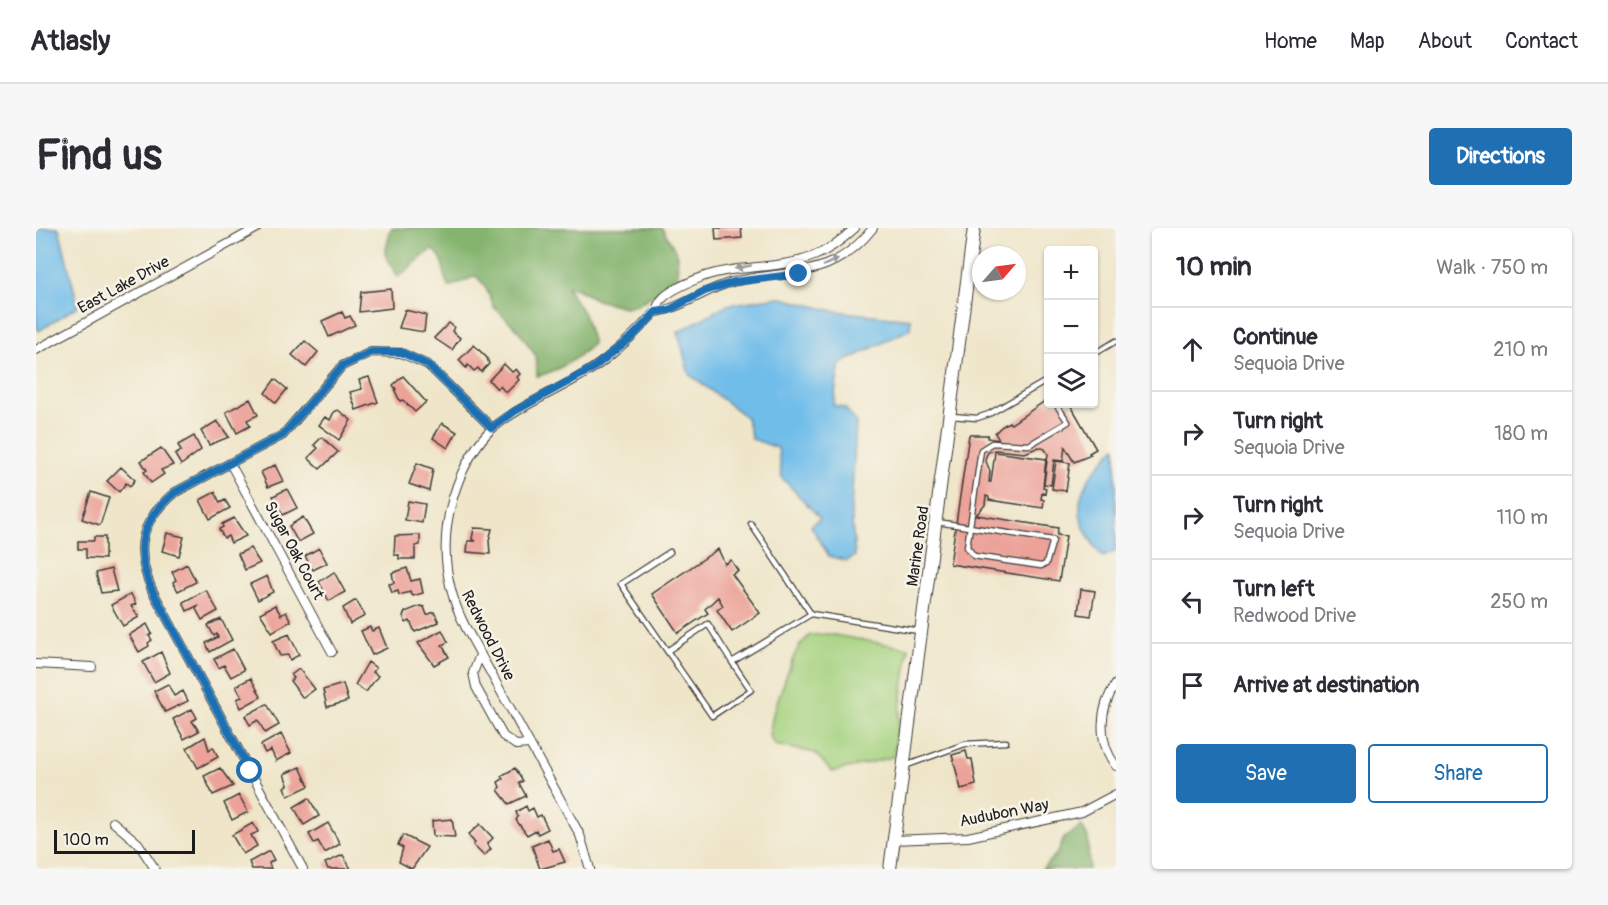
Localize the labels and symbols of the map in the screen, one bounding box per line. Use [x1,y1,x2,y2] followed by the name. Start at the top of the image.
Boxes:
[972,246,1026,300] north arrow
[74,251,173,318] street label: East Lake Drive
[823,258,840,267] one-way arrow
[785,260,811,286] route end
[734,263,753,272] one-way arrow
[260,498,329,604] street label: Sugar Oak Court
[902,505,934,588] street label: Marine Road
[457,587,519,684] street label: Redwood Drive
[236,757,262,783] route start
[958,795,1051,831] street label: Audubon Way
[54,827,195,854] scale bar

